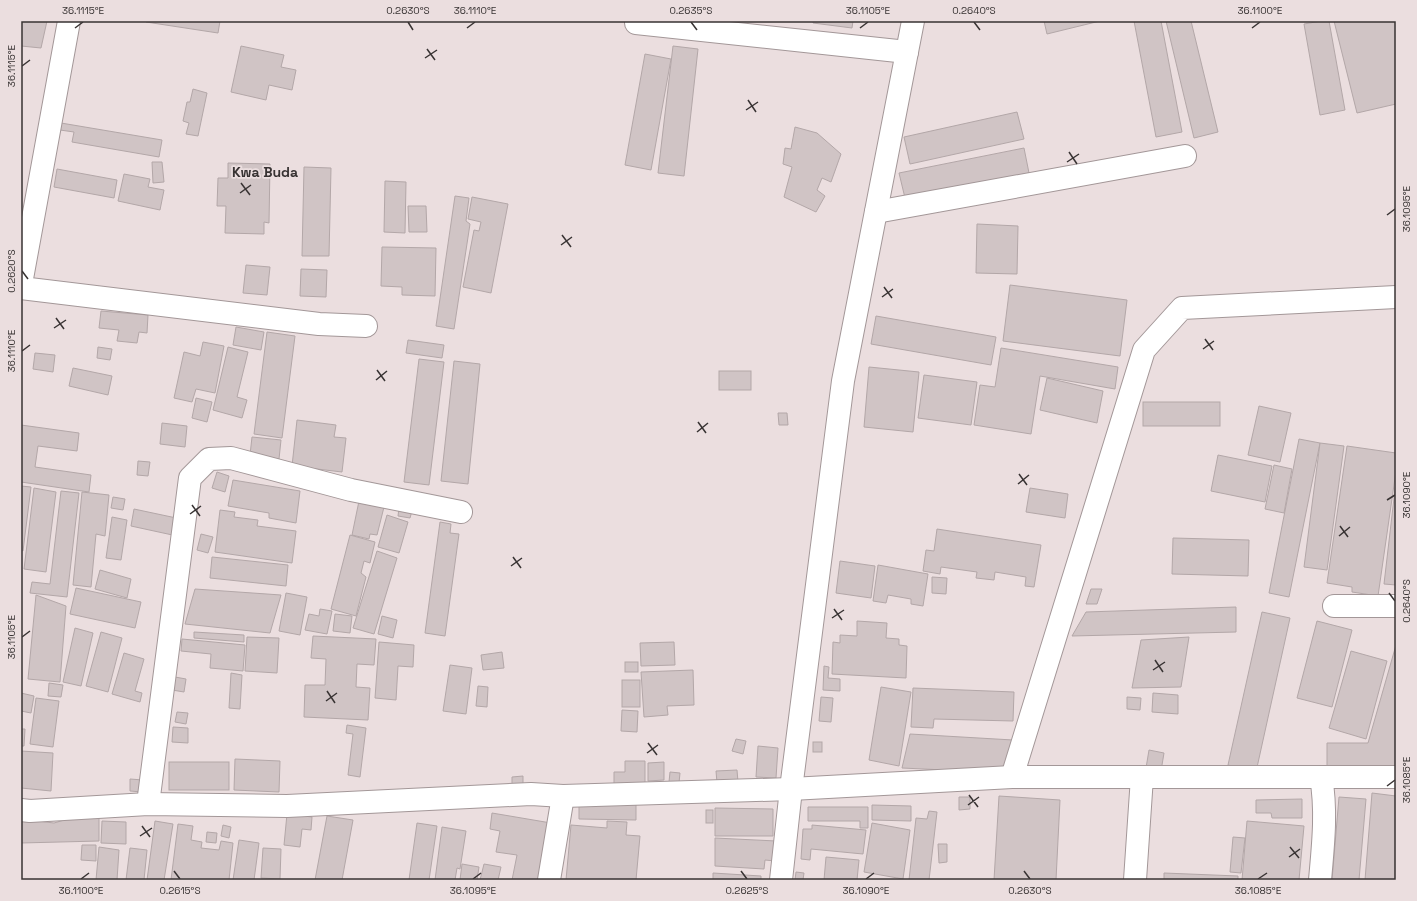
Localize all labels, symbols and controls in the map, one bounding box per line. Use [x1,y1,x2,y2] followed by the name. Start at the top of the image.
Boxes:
[62,4,104,17] text: 36.1115°E
[386,4,430,17] text: 0.2630°S
[454,4,497,17] text: 36.1110°E
[670,4,712,17] text: 0.2635°S
[846,4,891,17] text: 36.1105°E
[952,4,996,17] text: 0.2640°S
[1238,4,1283,17] text: 36.1100°E
[5,45,18,87] text: 36.1115°E
[232,163,298,181] district label: Kwa Buda
[1400,185,1413,232] text: 36.1095°E
[5,249,18,293] text: 0.2620°S
[5,329,18,372] text: 36.1110°E
[1400,471,1413,518] text: 36.1090°E
[1400,579,1413,623] text: 0.2640°S
[5,614,18,659] text: 36.1105°E
[1400,756,1413,803] text: 36.1085°E
[59,884,104,897] text: 36.1100°E
[159,884,201,897] text: 0.2615°S
[450,884,497,897] text: 36.1095°E
[726,884,768,897] text: 0.2625°S
[843,884,890,897] text: 36.1090°E
[1008,884,1052,897] text: 0.2630°S
[1235,884,1282,897] text: 36.1085°E

